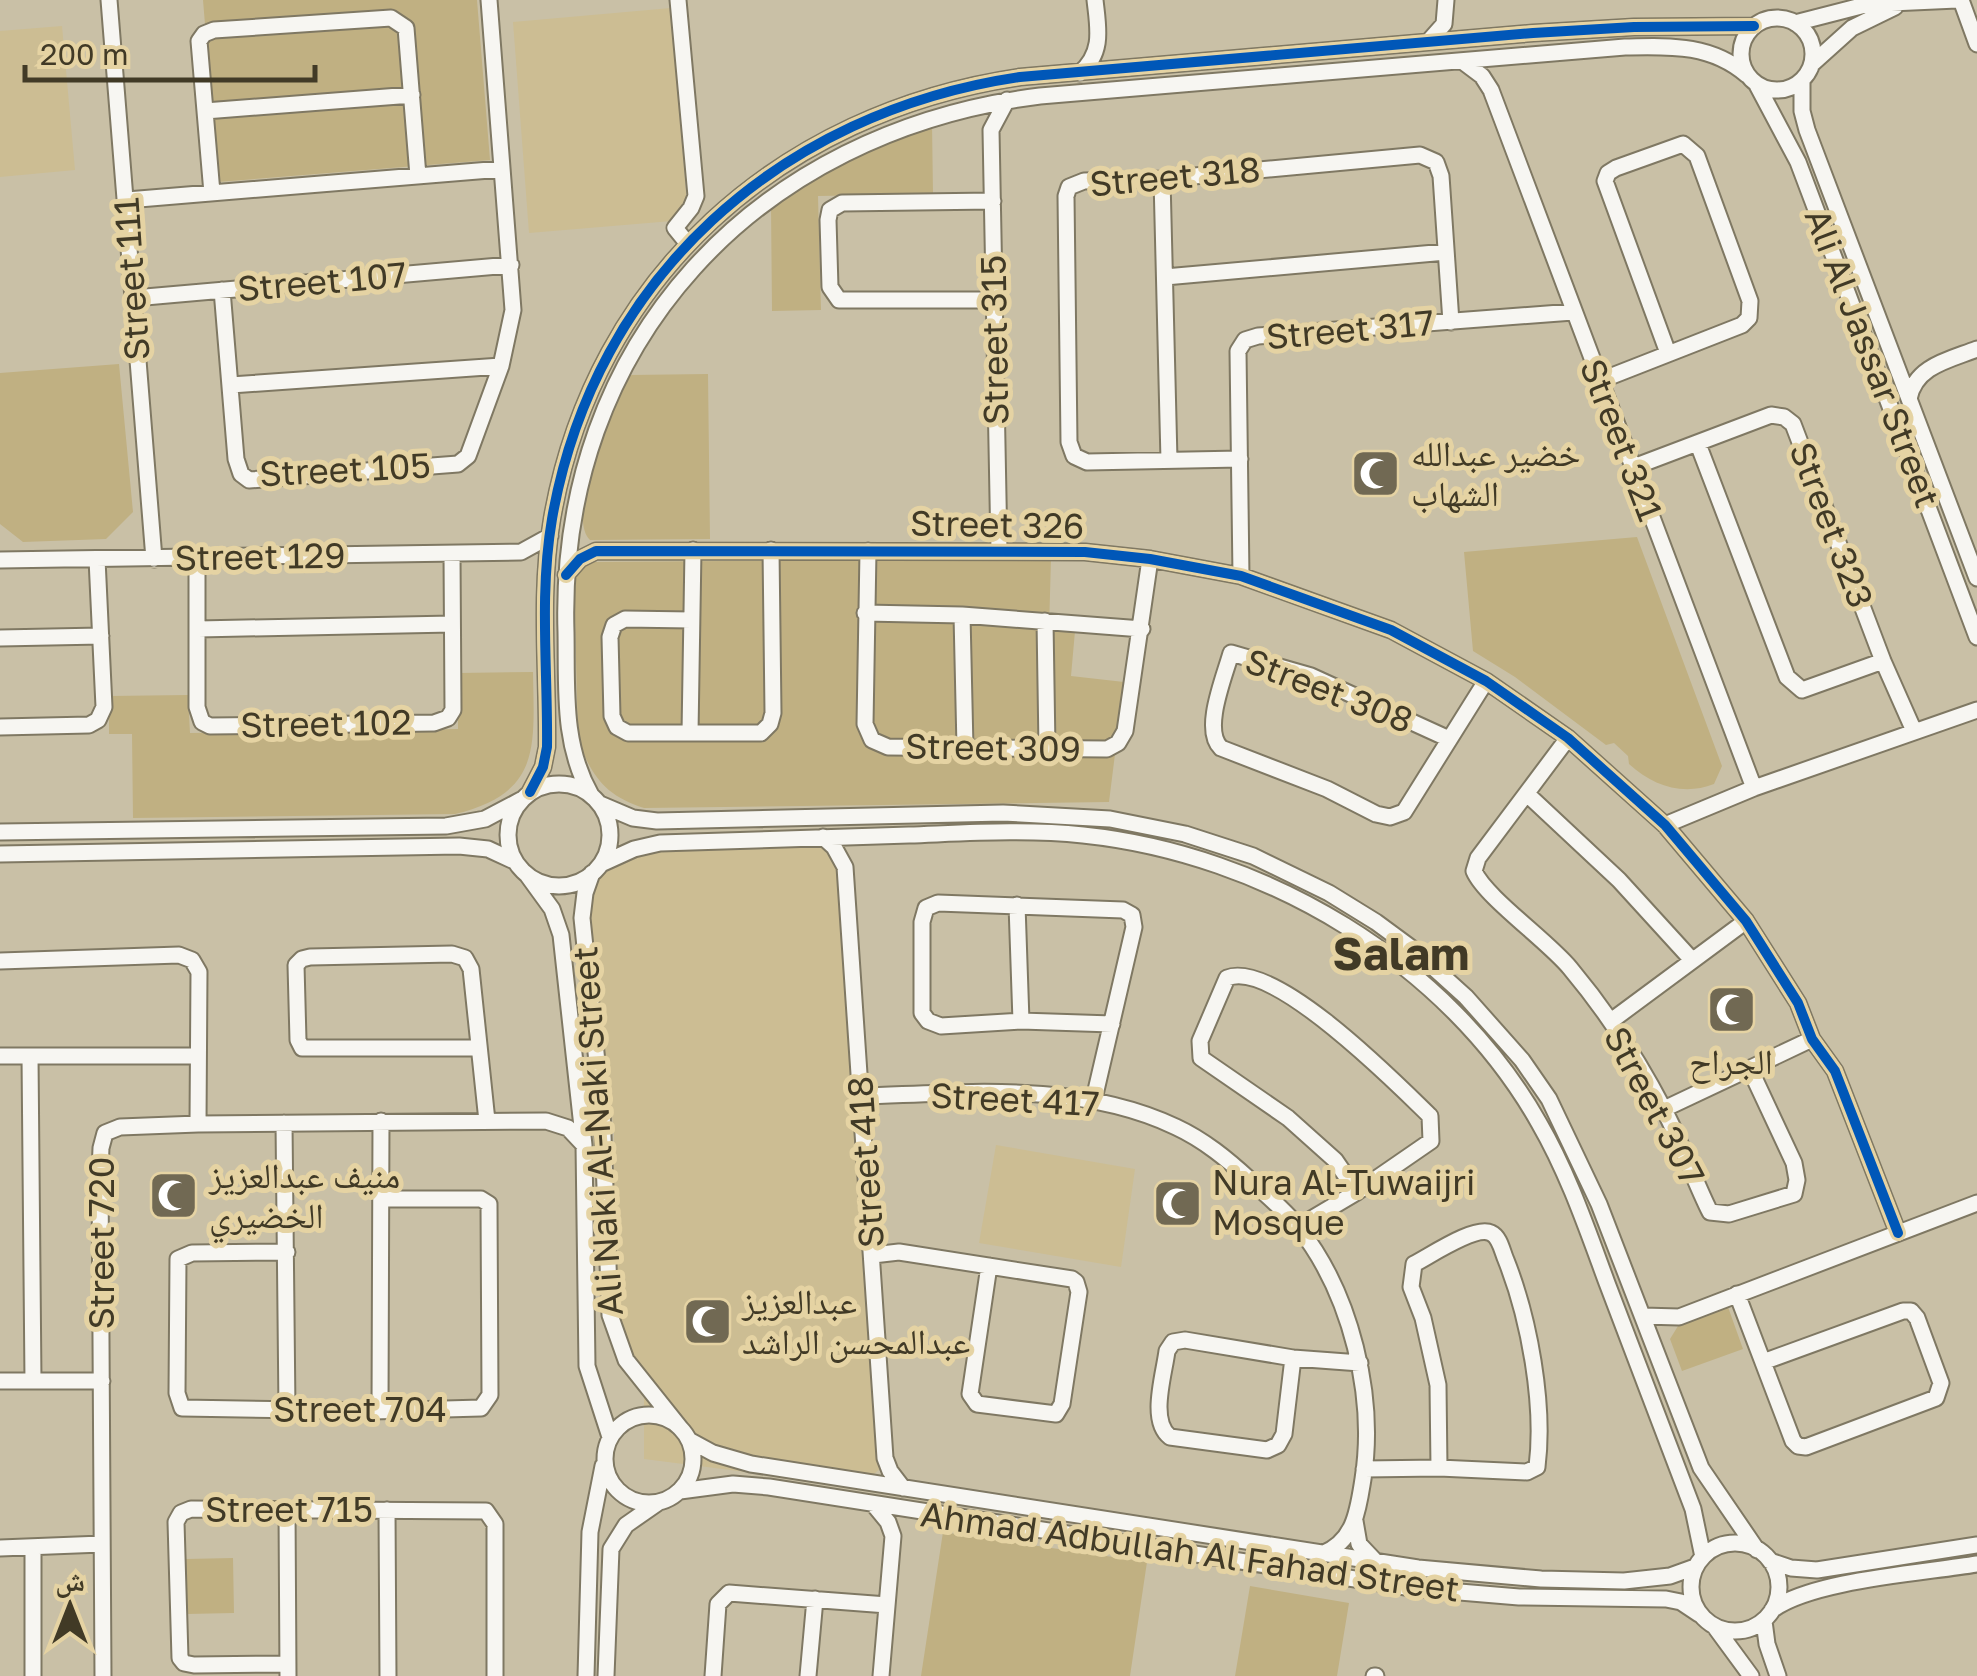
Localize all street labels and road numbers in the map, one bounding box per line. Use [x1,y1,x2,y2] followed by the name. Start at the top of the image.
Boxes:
[1088,148,1262,204] street label: Street 318
[104,196,158,362] street label: Street 111
[1797,202,1949,513] street label: Ali Al Jassar Street
[236,253,408,309] street label: Street 107
[972,255,1016,425] street label: Street 315
[1264,301,1436,357] street label: Street 317
[1572,353,1672,527] street label: Street 321
[1781,436,1883,613] street label: Street 323
[258,444,432,494] street label: Street 105
[910,501,1085,547] street label: Street 326
[174,534,346,578] street label: Street 129
[1240,639,1419,741] street label: Street 308
[240,701,412,745] street label: Street 102
[905,724,1081,770] street label: Street 309
[563,945,631,1317] street label: Ali Naki Al-Naki Street
[1596,1019,1714,1192] street label: Street 307
[929,1074,1101,1124] street label: Street 417
[838,1075,892,1249] street label: Street 418
[80,1157,122,1329] street label: Street 720
[273,1388,447,1430] street label: Street 704
[205,1488,373,1530] street label: Street 715
[918,1492,1462,1610] street label: Ahmad Adbullah Al Fahad Street

